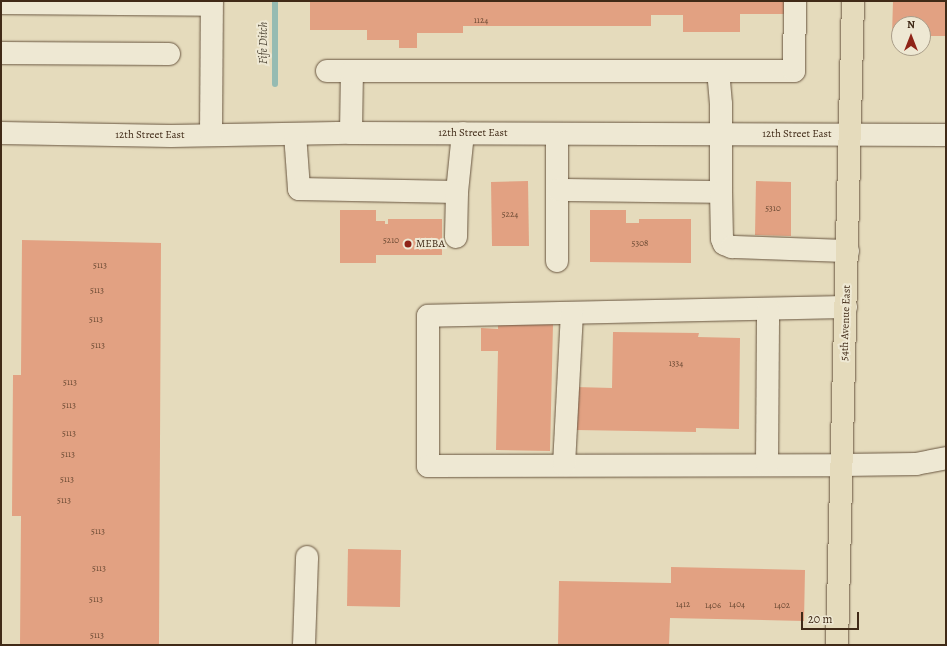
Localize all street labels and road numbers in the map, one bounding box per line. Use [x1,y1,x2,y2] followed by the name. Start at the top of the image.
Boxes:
[438,126,508,140] street label: 12th Street East
[762,127,832,141] street label: 12th Street East
[115,128,185,142] street label: 12th Street East
[838,285,854,361] street label: 54th Avenue East

